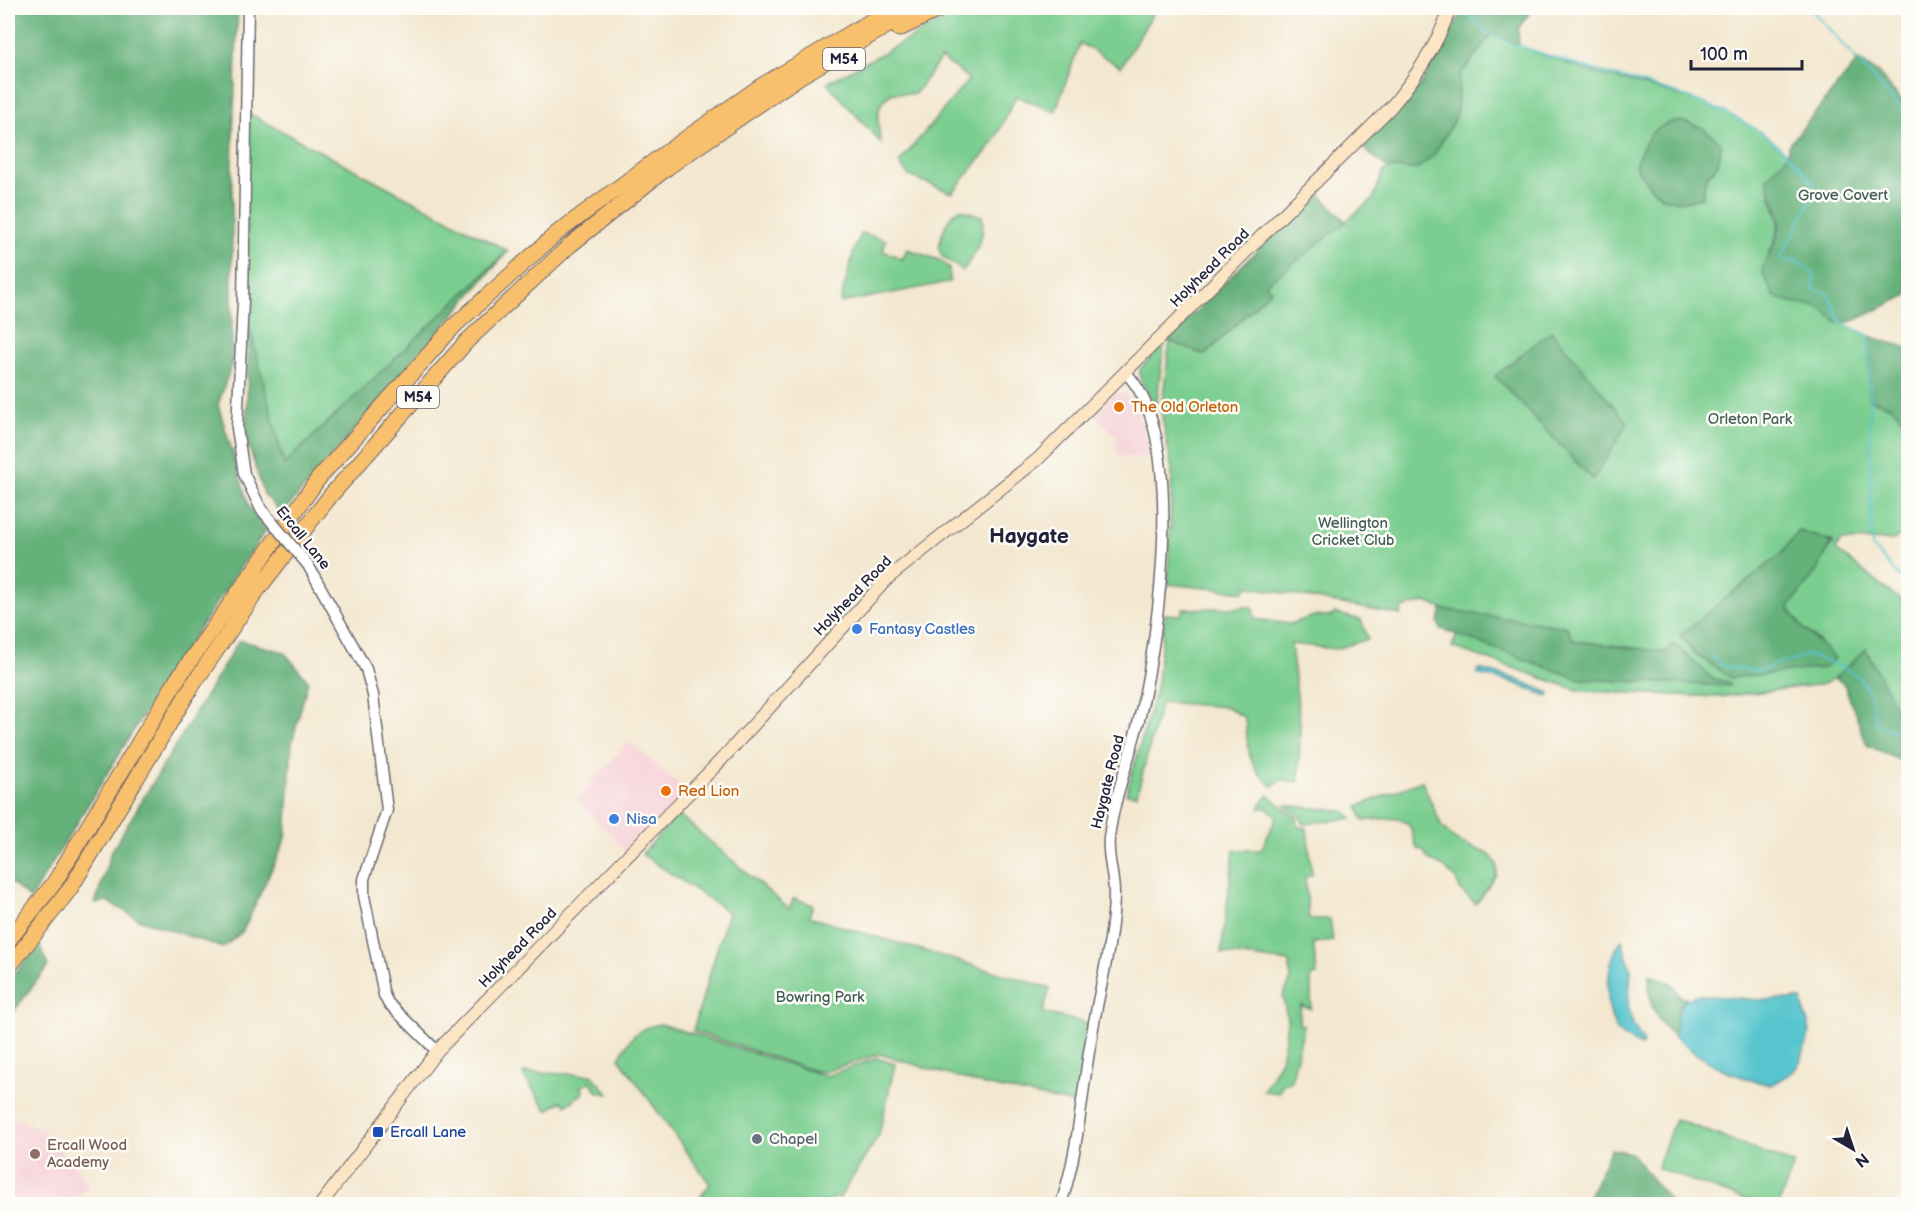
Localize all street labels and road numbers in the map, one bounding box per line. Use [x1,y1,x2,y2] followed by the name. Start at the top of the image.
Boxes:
[823,48,865,70] road number: M54
[1166,224,1254,312] street label: Holyhead Road
[397,386,439,408] road number: M54
[272,502,334,574] street label: Ercall Lane
[810,552,896,640] street label: Holyhead Road
[1087,733,1129,831] street label: Haygate Road
[475,904,561,992] street label: Holyhead Road

